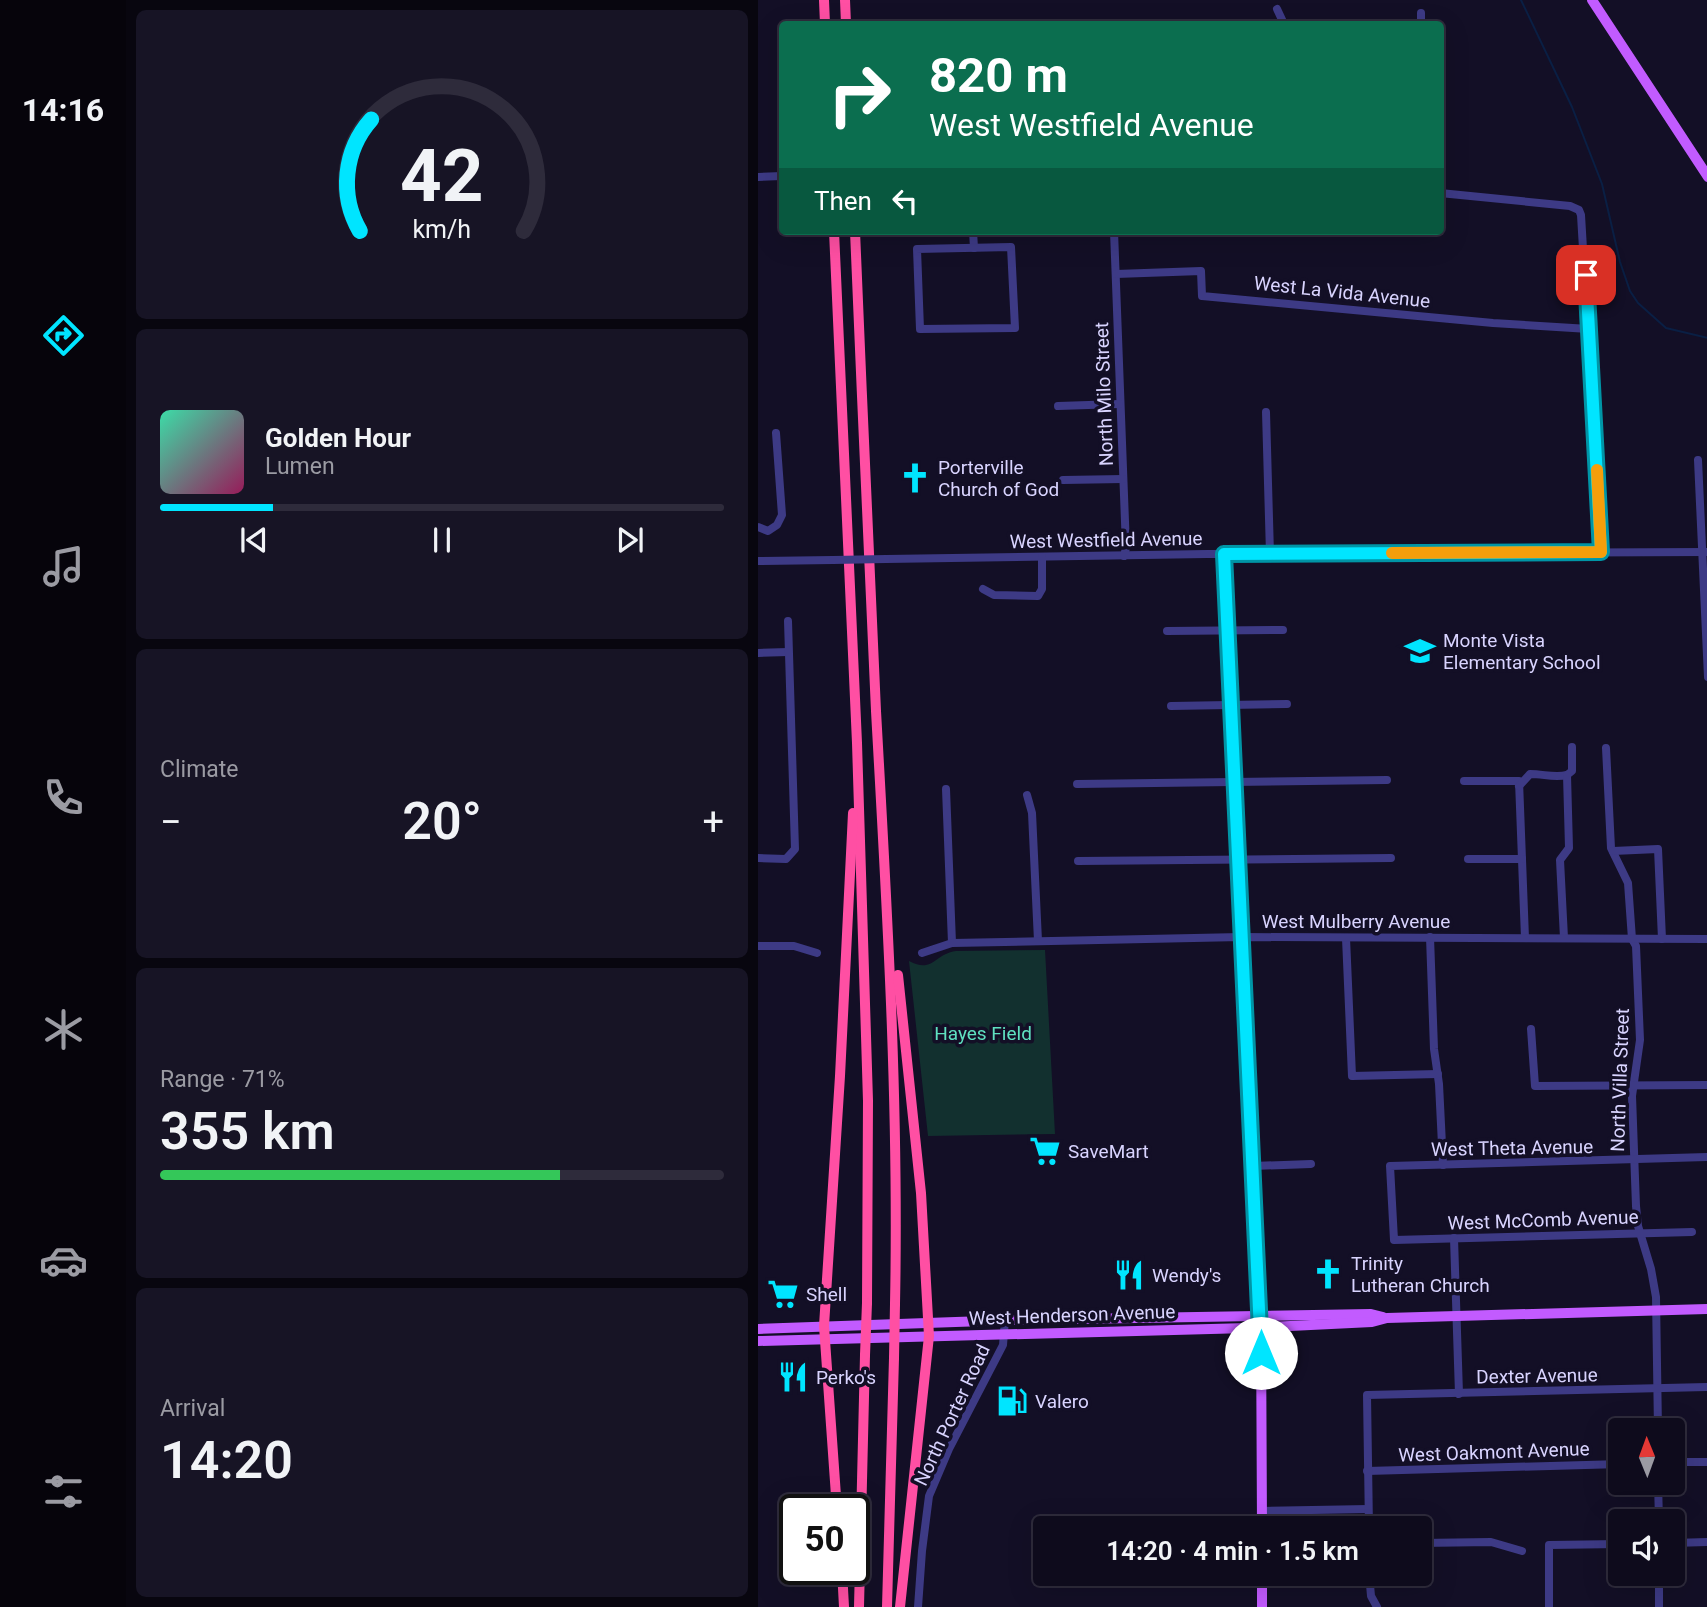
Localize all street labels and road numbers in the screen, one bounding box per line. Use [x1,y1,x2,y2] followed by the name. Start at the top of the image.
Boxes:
[1253,271,1431,313] street label: West La Vida Avenue
[1090,322,1118,466] street label: North Milo Street
[1009,527,1203,553] street label: West Westfield Avenue
[1262,910,1450,933] street label: West Mulberry Avenue
[1606,1008,1634,1152] street label: North Villa Street
[1431,1135,1593,1161] street label: West Theta Avenue
[1447,1205,1639,1235] street label: West McComb Avenue
[968,1300,1176,1330] street label: West Henderson Avenue
[909,1341,995,1489] street label: North Porter Road
[1476,1363,1598,1389] street label: Dexter Avenue
[1398,1437,1590,1467] street label: West Oakmont Avenue

